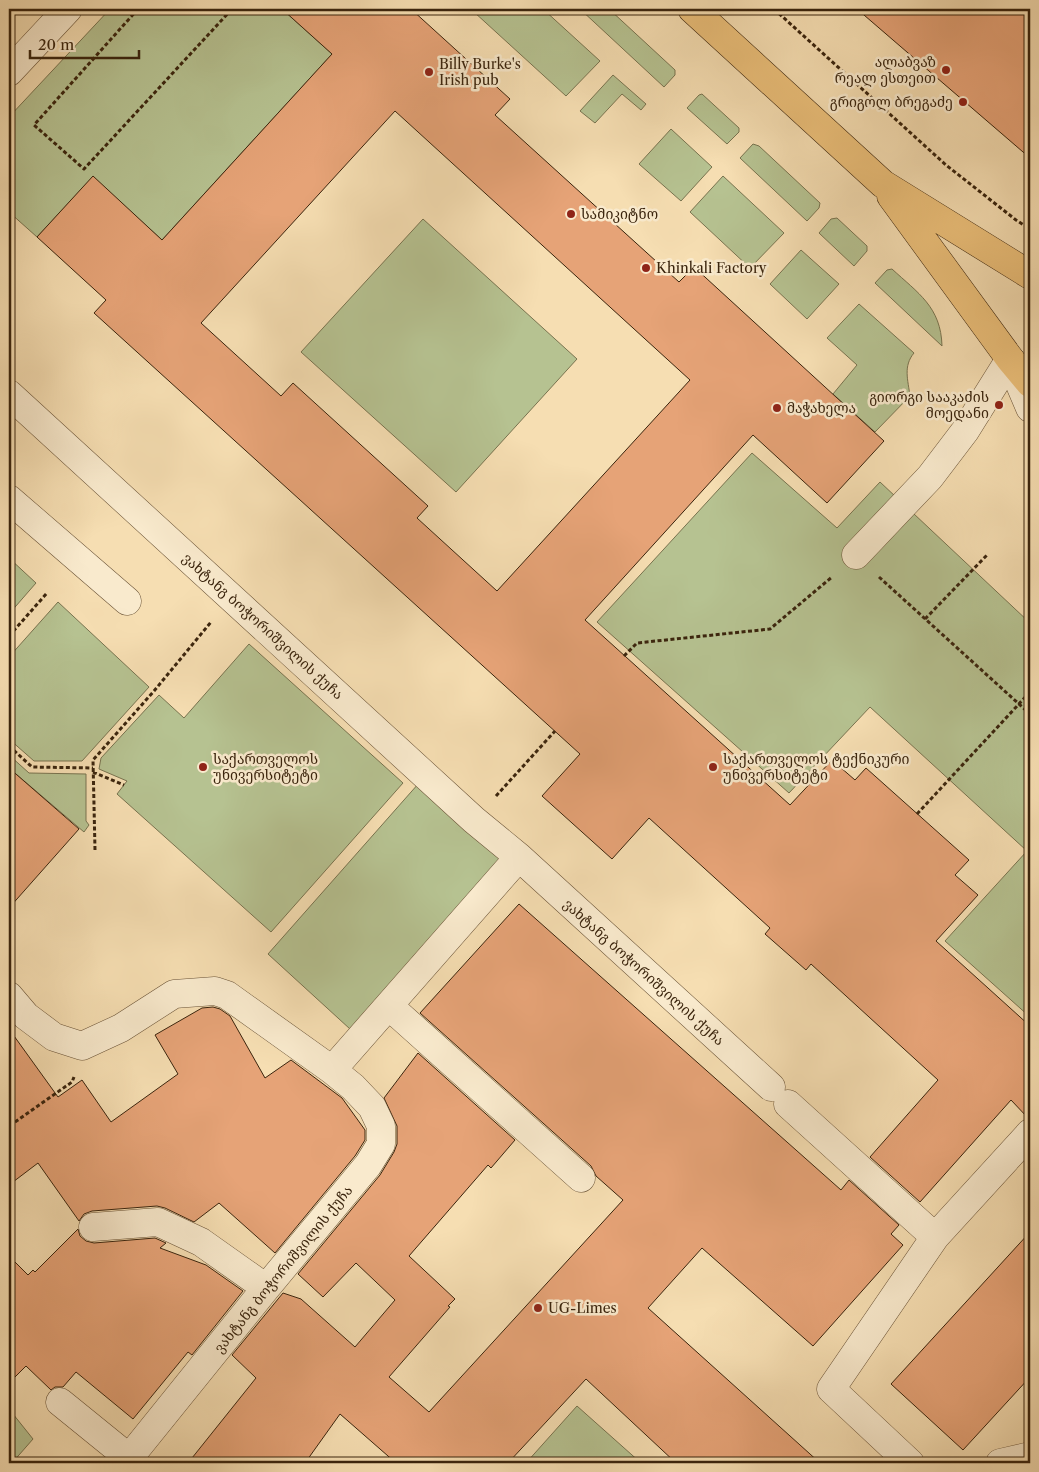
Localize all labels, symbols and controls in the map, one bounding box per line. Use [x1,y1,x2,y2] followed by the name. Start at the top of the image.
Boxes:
[30,28,139,60] scale bar
[38,35,74,54] text: 20 m
[835,53,936,87] place label: ალაბვაზ რეალ ესთეით
[439,55,521,89] place label: Billy Burke's Irish pub
[940,64,952,76] marker: ალაბვაზ რეალ ესთეით
[423,66,435,78] marker: Billy Burke's Irish pub
[830,93,953,111] place label: გრიგოლ ბრეგაძე
[957,96,969,108] marker: გრიგოლ ბრეგაძე
[581,205,658,223] place label: სამიკიტნო
[565,208,577,220] marker: სამიკიტნო
[656,259,767,277] place label: Khinkali Factory
[640,262,652,274] marker: Khinkali Factory
[869,388,989,422] place label: გიორგი სააკაძის მოედანი
[787,399,856,417] place label: მაჭახელა
[993,399,1005,411] marker: გიორგი სააკაძის მოედანი
[771,402,783,414] marker: მაჭახელა
[179,549,347,703] street label: ვახტანგ ბოჭორიშვილის ქუჩა
[213,750,318,784] place label: საქართველოს უნივერსიტეტი
[723,750,910,784] place label: საქართველოს ტექნიკური უნივერსიტეტი
[197,761,209,773] marker: საქართველოს უნივერსიტეტი
[707,761,719,773] marker: საქართველოს ტექნიკური უნივერსიტეტი
[560,895,728,1049] street label: ვახტანგ ბოჭორიშვილის ქუჩა
[210,1182,356,1356] street label: ვახტანგ ბოჭორიშვილის ქუჩა
[548,1299,617,1317] place label: UG-Limes
[532,1302,544,1314] marker: UG-Limes

